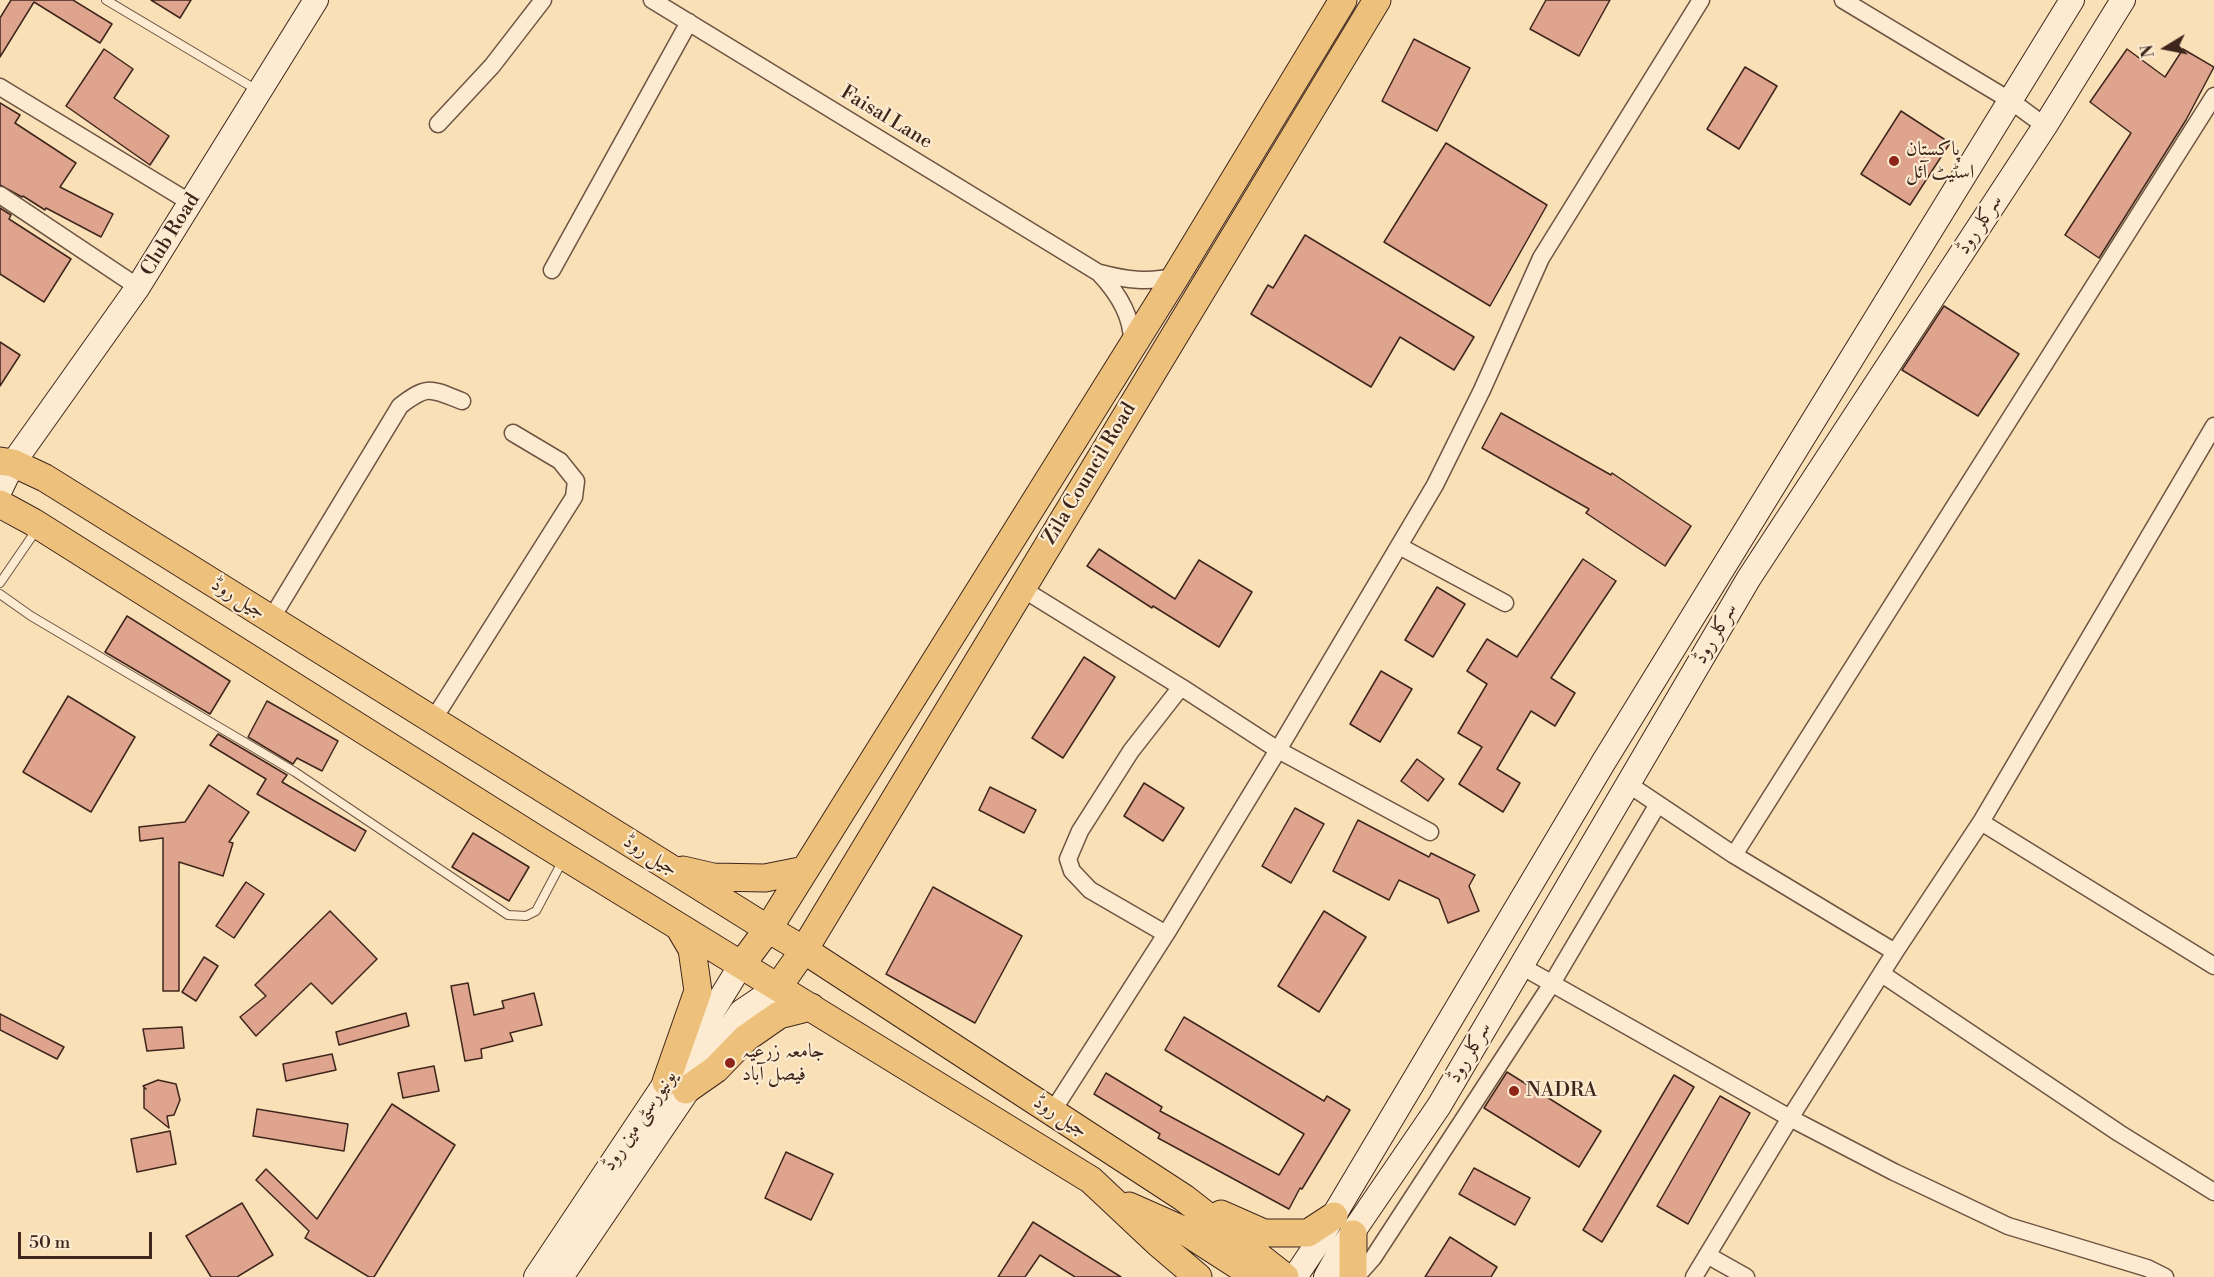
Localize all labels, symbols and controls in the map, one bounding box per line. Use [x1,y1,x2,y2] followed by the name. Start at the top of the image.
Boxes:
[2136,18,2196,78] north arrow
[2137,43,2159,59] text: N
[836,81,936,155] street label: Faisal Lane
[1906,138,1974,185] place label: پاکستان اسٹیٹ آئل
[1887,154,1901,168] marker: پاکستان اسٹیٹ آئل
[136,189,206,281] street label: Club Road
[1952,191,2008,259] street label: سرکلر روڈ
[1038,399,1142,549] street label: Zila Council Road
[206,573,270,625] street label: جیل روڈ
[1689,599,1743,669] street label: سرکلر روڈ
[618,830,682,882] street label: جیل روڈ
[1443,1018,1497,1088] street label: سرکلر روڈ
[742,1040,825,1087] place label: جامعہ زرعیہ فیصل آباد
[723,1056,737,1070] marker: جامعہ زرعیہ فیصل آباد
[597,1066,683,1176] street label: یونیورسٹی مین روڈ
[1526,1079,1597,1103] place label: NADRA
[1507,1084,1521,1098] marker: NADRA
[1028,1091,1092,1143] street label: جیل روڈ
[21,1220,154,1258] scale bar
[29,1231,70,1254] text: 50 m

